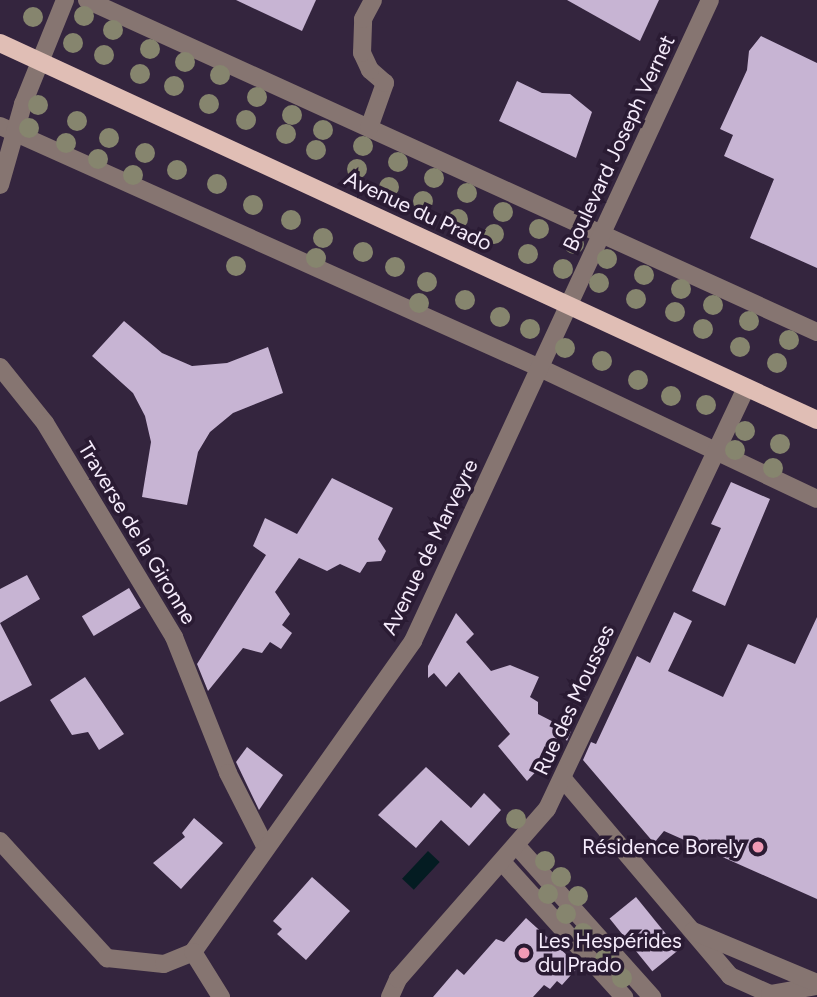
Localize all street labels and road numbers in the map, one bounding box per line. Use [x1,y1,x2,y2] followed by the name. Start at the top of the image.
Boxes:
[558,31,680,255] street label: Boulevard Joseph Vernet
[340,166,496,256] street label: Avenue du Prado
[73,437,201,629] street label: Traverse de la Gironne
[377,455,483,639] street label: Avenue de Marveyre
[528,621,620,779] street label: Rue des Mousses

